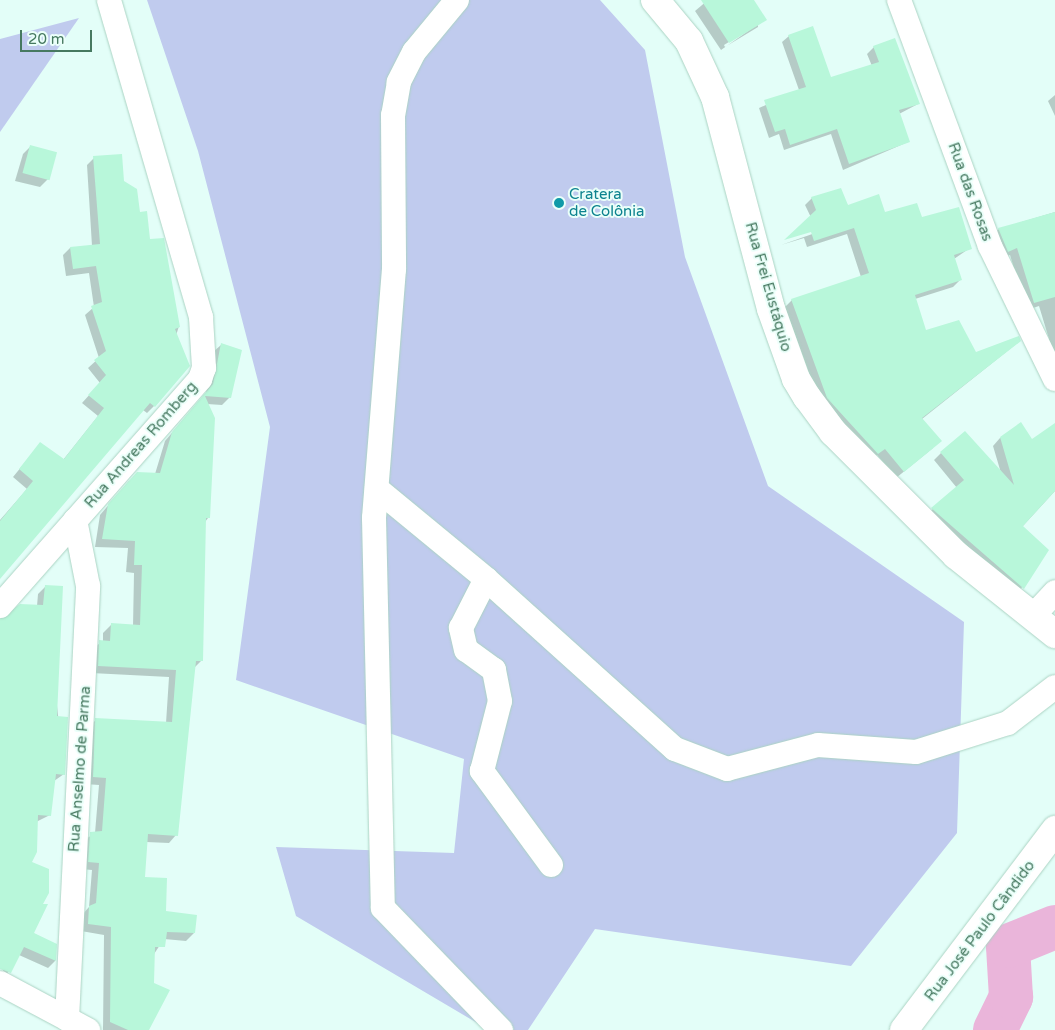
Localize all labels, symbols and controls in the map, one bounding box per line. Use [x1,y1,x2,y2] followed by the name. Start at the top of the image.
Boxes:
[22,20,95,52] scale bar
[28,30,65,48] text: 20 m
[944,140,996,244] street label: Rua das Rosas
[569,185,644,220] place label: Cratera de Colônia
[553,197,565,209] marker: Cratera de Colônia
[741,220,795,354] street label: Rua Frei Eustáquio
[81,378,201,512] street label: Rua Andreas Romberg
[65,685,95,853] street label: Rua Anselmo de Parma
[921,857,1039,1005] street label: Rua José Paulo Cândido

